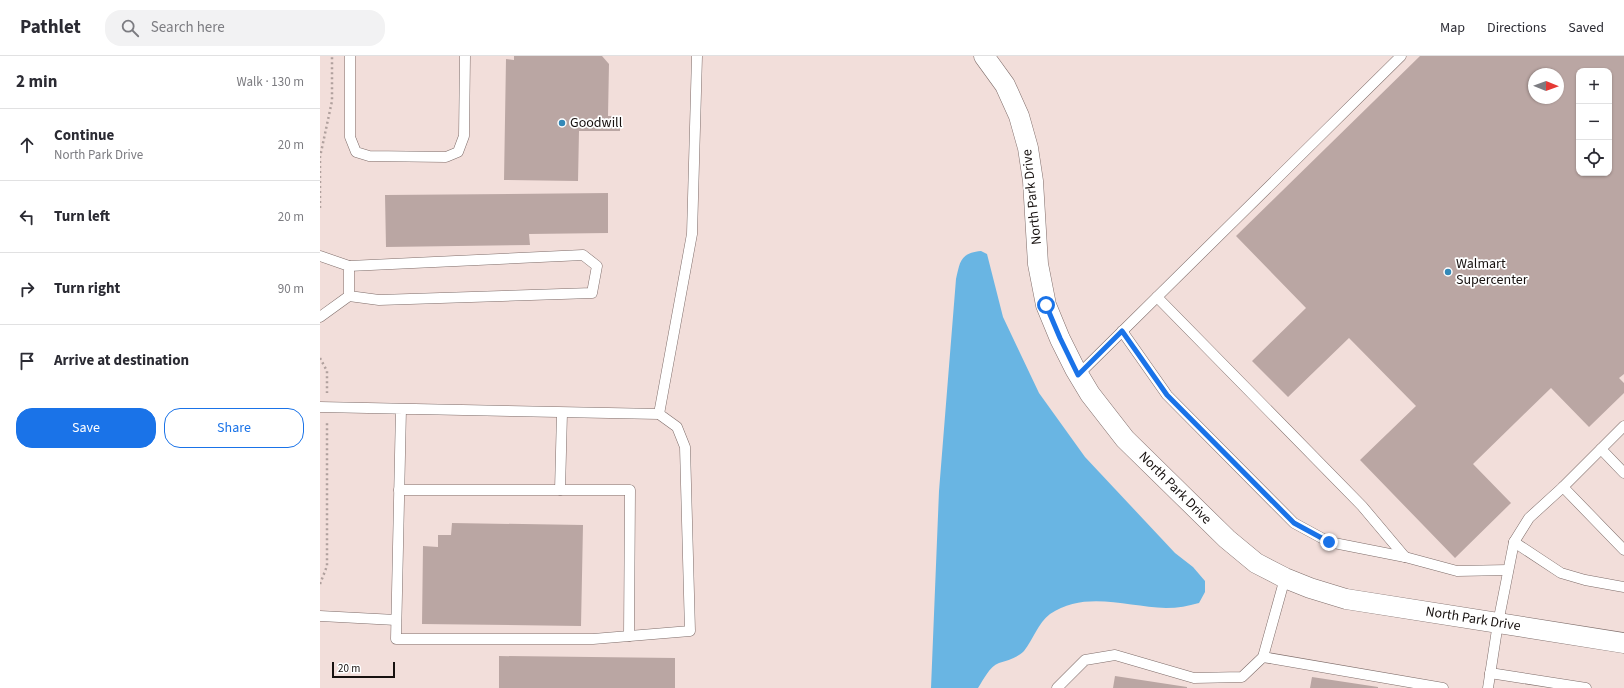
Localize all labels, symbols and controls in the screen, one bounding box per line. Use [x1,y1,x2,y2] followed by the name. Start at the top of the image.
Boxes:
[105,10,385,46] search box
[20,14,81,41] text: Pathlet
[119,17,141,39] icon: search
[151,17,225,38] text: Search here
[1440,18,1465,38] text: Map
[1487,18,1546,38] text: Directions
[1568,18,1604,38] text: Saved
[1528,68,1564,104] north arrow
[1576,68,1612,176] map controls
[1576,68,1612,104] button: +
[16,70,57,94] text: 2 min
[236,73,304,91] text: Walk · 130 m
[1576,104,1612,140] button: −
[570,113,623,133] place label: Goodwill
[557,118,567,128] marker: Goodwill
[54,125,114,146] text: Continue
[16,134,38,156] icon: ahead
[278,136,304,154] text: 20 m
[1576,140,1612,176] button: locate
[54,146,143,164] text: North Park Drive
[1017,148,1047,246] street label: North Park Drive
[16,206,38,228] icon: left
[54,206,110,227] text: Turn left
[278,208,304,226] text: 20 m
[1456,254,1528,290] place label: Walmart Supercenter
[1443,267,1453,277] marker: Walmart Supercenter
[16,278,38,300] icon: right
[54,278,120,299] text: Turn right
[278,280,304,298] text: 90 m
[1037,296,1055,314] route start
[16,350,38,372] icon: arrive
[54,350,189,371] text: Arrive at destination
[16,408,156,448] button: Save
[164,408,304,448] button: Share
[1134,447,1216,529] street label: North Park Drive
[1320,533,1338,551] route end
[1424,602,1522,636] street label: North Park Drive
[332,660,395,679] scale bar
[338,661,360,676] text: 20 m

